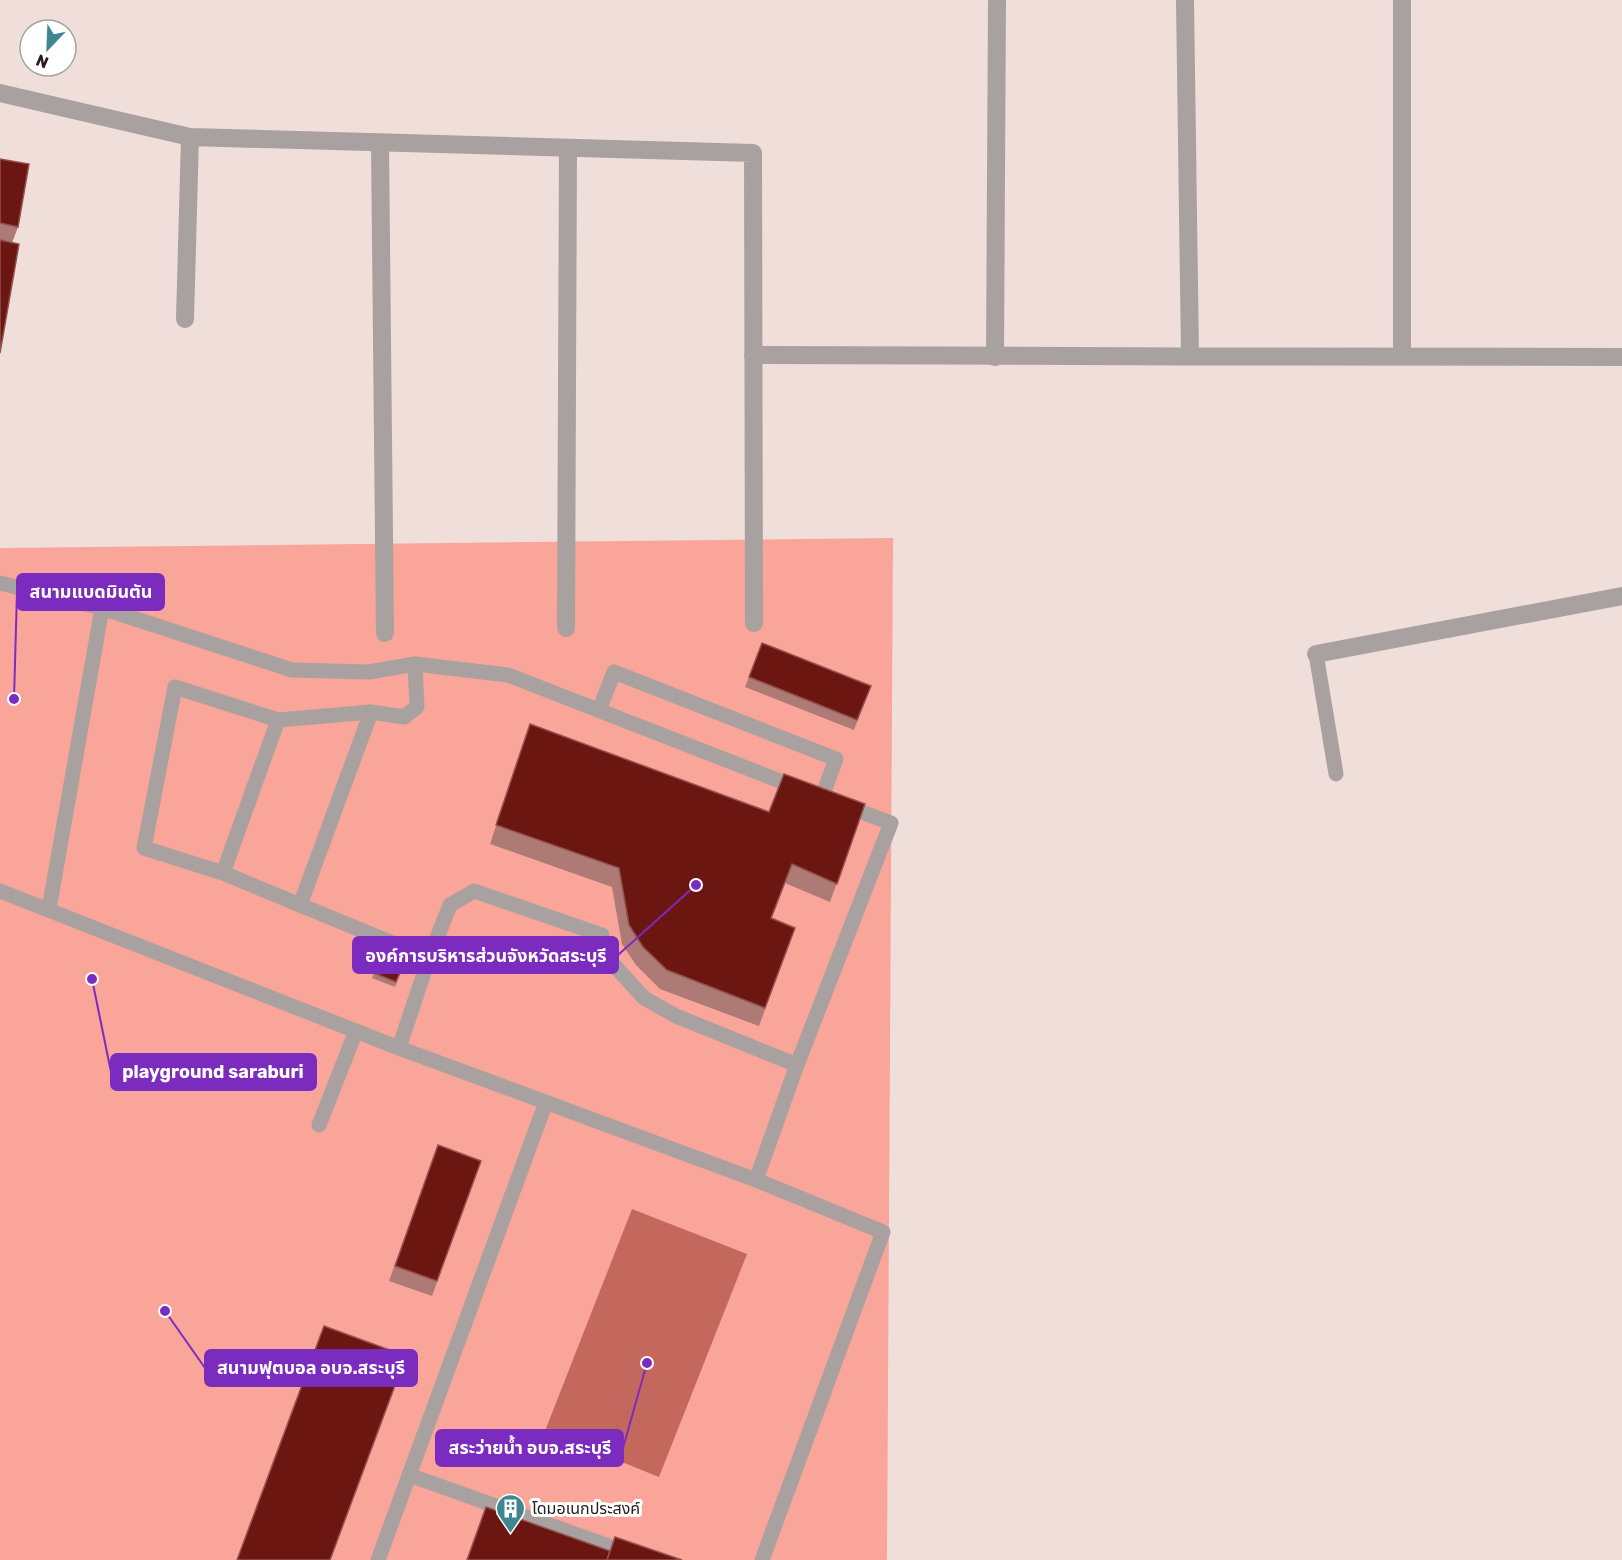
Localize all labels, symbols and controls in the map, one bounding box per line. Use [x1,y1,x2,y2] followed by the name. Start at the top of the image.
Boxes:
[18,18,78,78] north arrow
[33,50,51,72] text: N
[17,574,164,610] callout: สนามแบดมินตัน
[30,581,152,603] text: สนามแบดมินตัน
[353,937,618,973] callout: องค์การบริหารส่วนจังหวัดสระบุรี
[365,945,607,967] text: องค์การบริหารส่วนจังหวัดสระบุรี
[111,1054,316,1090] callout: playground saraburi
[122,1061,304,1083] text: playground saraburi
[205,1350,417,1386] callout: สนามฟุตบอล อบจ.สระบุรี
[217,1357,405,1379] text: สนามฟุตบอล อบจ.สระบุรี
[436,1430,623,1466] callout: สระว่ายน้ำ อบจ.สระบุรี
[449,1435,611,1459] text: สระว่ายน้ำ อบจ.สระบุรี
[495,1492,527,1534] building icon: โดมอเนกประสงค์
[532,1499,640,1518] place label: โดมอเนกประสงค์

